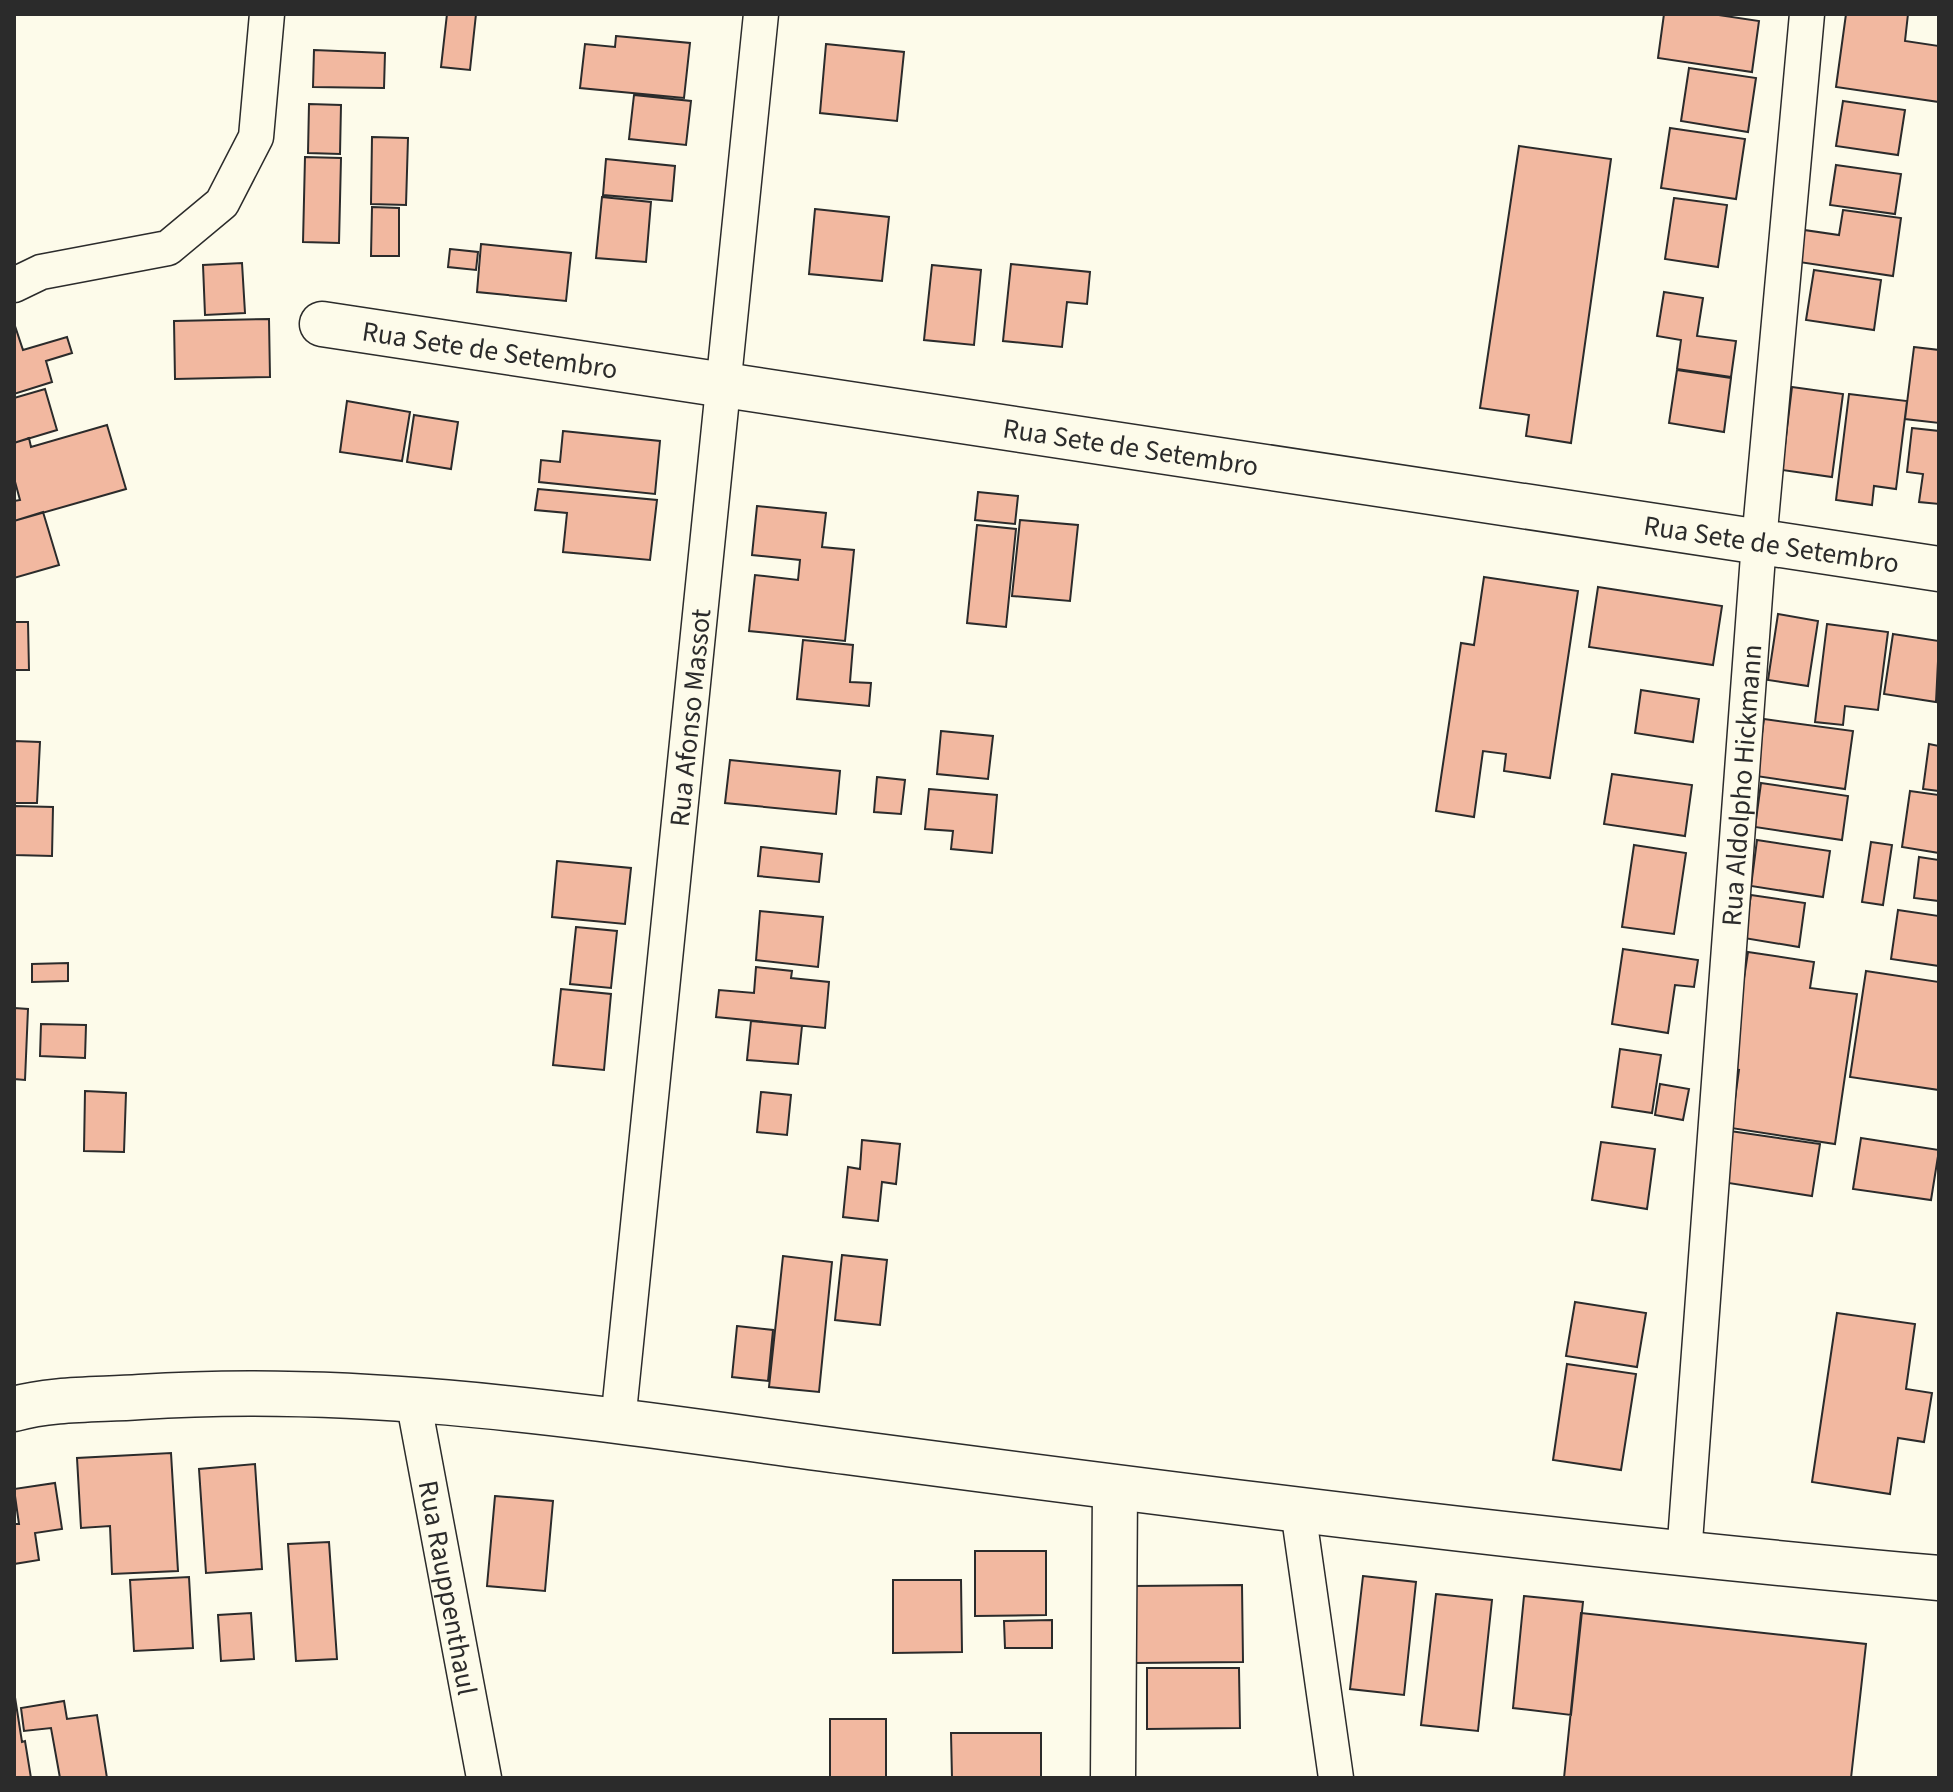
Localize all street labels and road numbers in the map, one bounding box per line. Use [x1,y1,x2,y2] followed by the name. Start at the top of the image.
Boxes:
[359,311,620,390] street label: Rua Sete de Setembro
[1000,408,1261,487] street label: Rua Sete de Setembro
[1641,506,1902,584] street label: Rua Sete de Setembro
[660,606,722,829] street label: Rua Afonso Massot
[1712,643,1772,928] street label: Rua Aldolpho Hickmann
[408,1477,487,1699] street label: Rua Rauppenthaul

